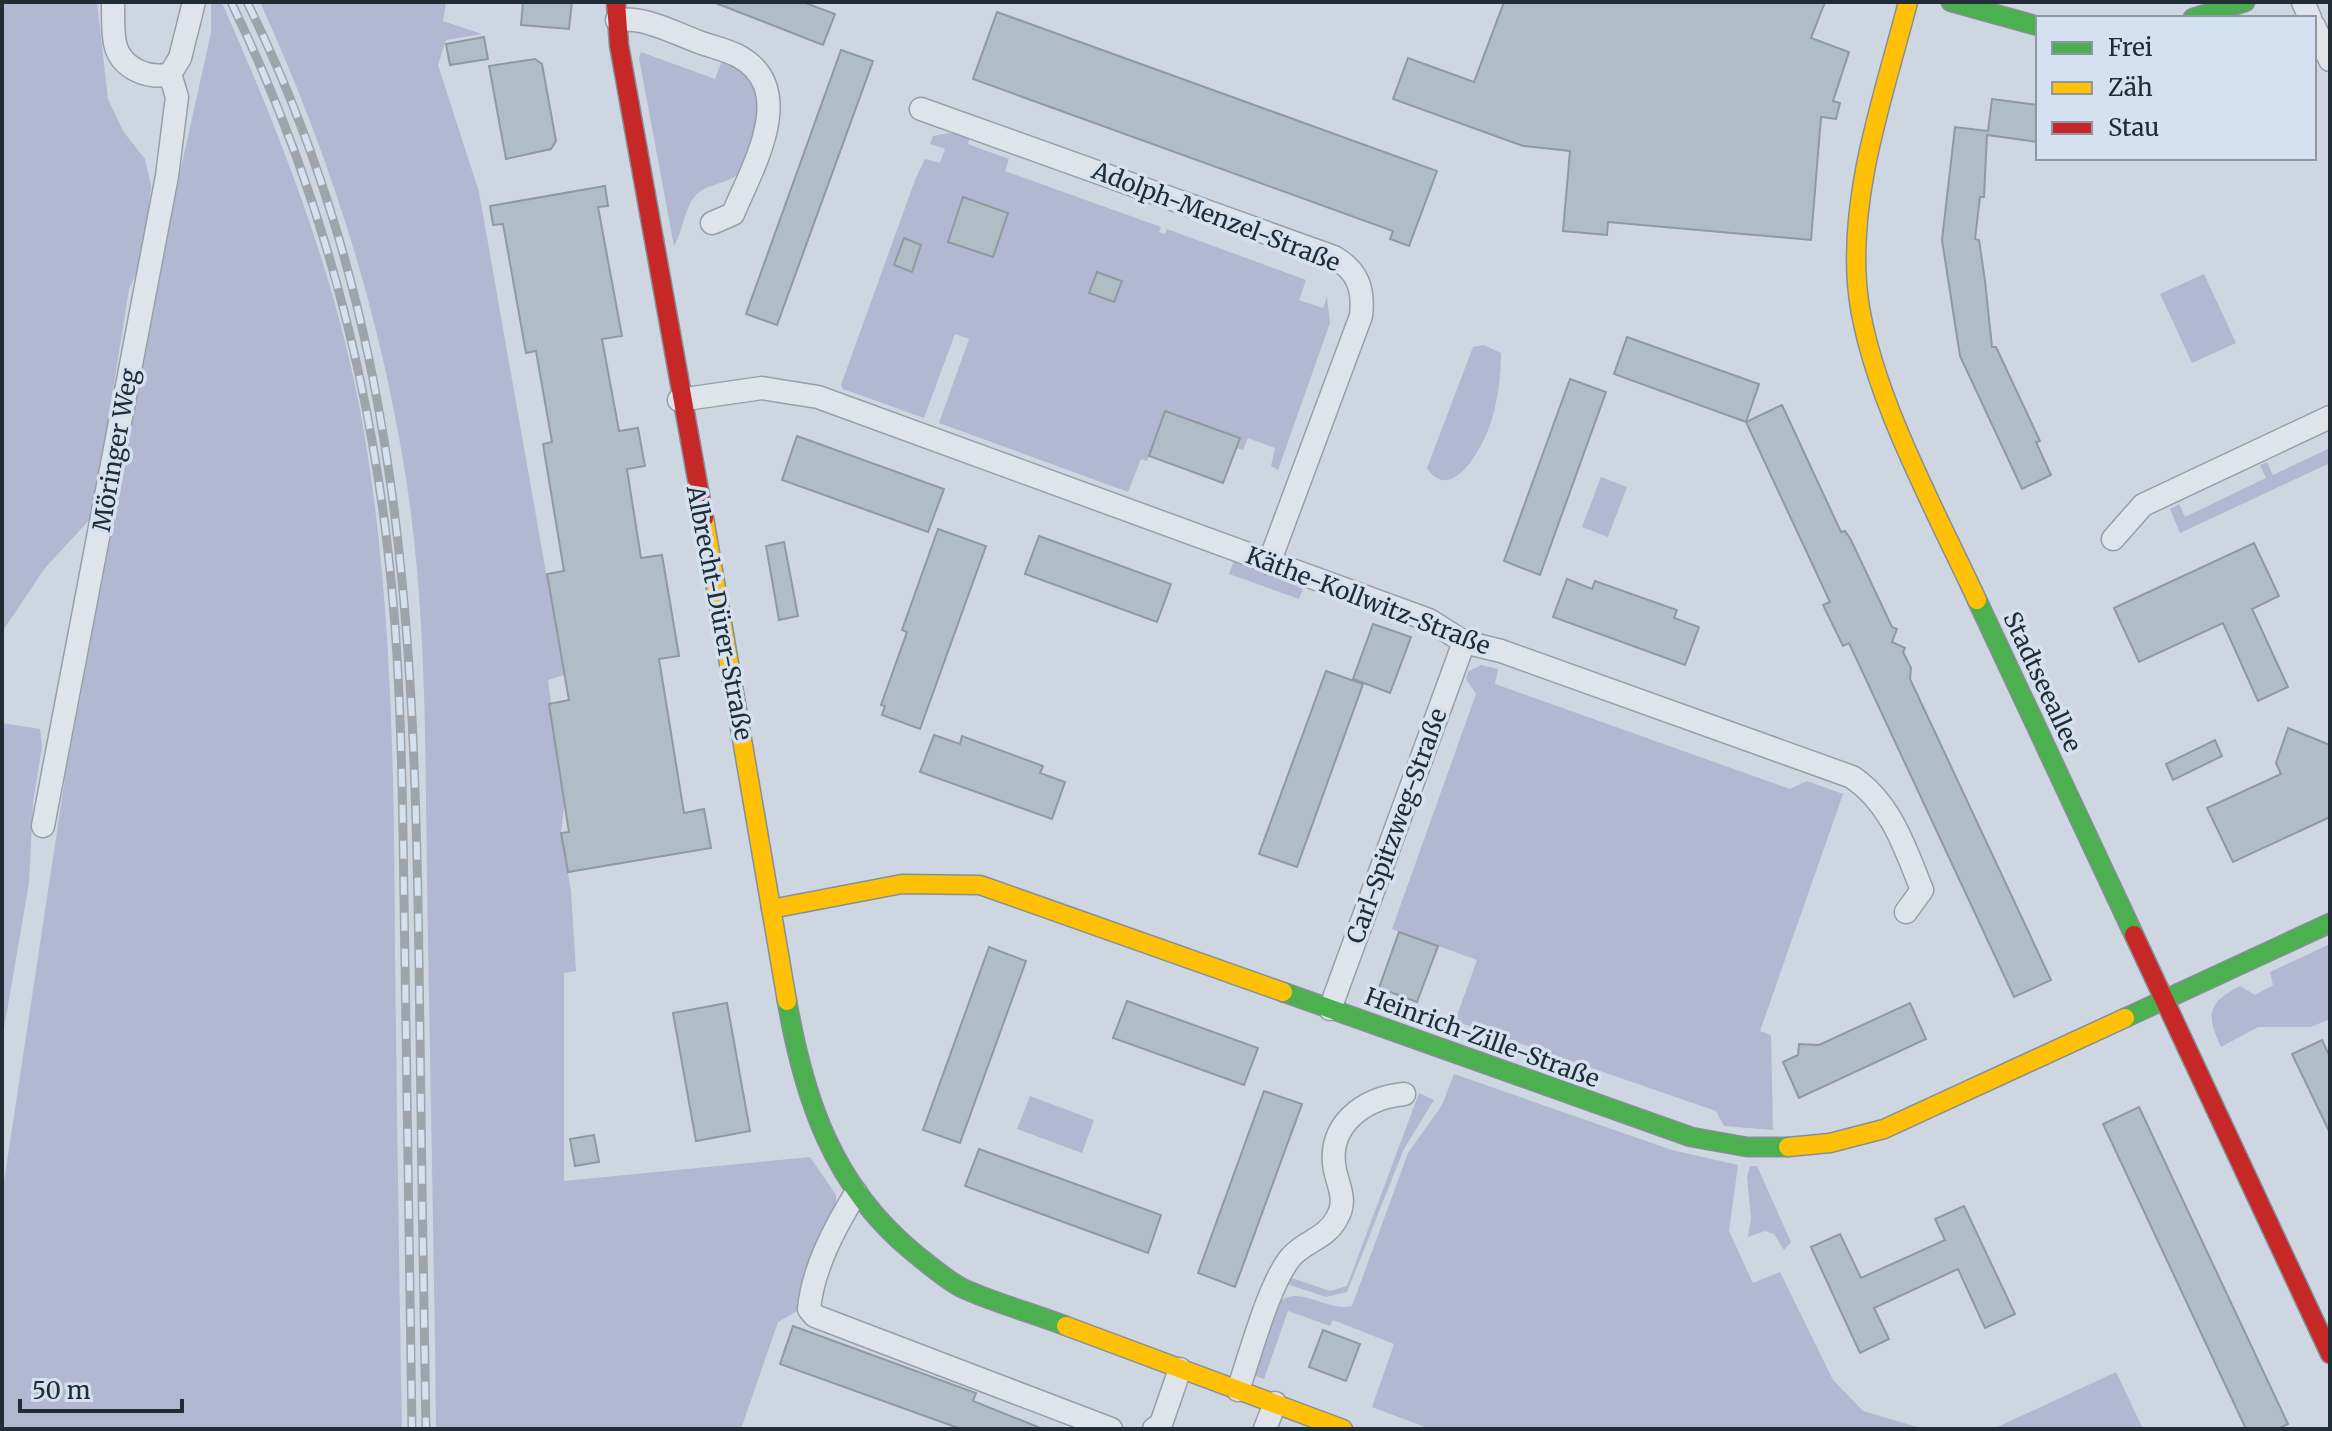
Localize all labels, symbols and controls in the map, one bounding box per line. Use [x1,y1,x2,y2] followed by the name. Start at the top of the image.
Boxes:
[2036,16,2316,160] legend
[2108,32,2153,63] text: Frei
[2108,72,2153,103] text: Zäh
[2108,112,2159,143] text: Stau
[1087,155,1345,278] street label: Adolph-Menzel-Straße
[86,366,145,534] street label: Möringer Weg
[679,482,759,743] street label: Albrecht-Dürer-Straße
[1242,540,1495,661] street label: Käthe-Kollwitz-Straße
[1996,607,2088,757] street label: Stadtseeallee
[1340,704,1453,948] street label: Carl-Spitzweg-Straße
[1361,981,1604,1094] street label: Heinrich-Zille-Straße
[20,1363,182,1413] scale bar
[32,1375,91,1406] text: 50 m

